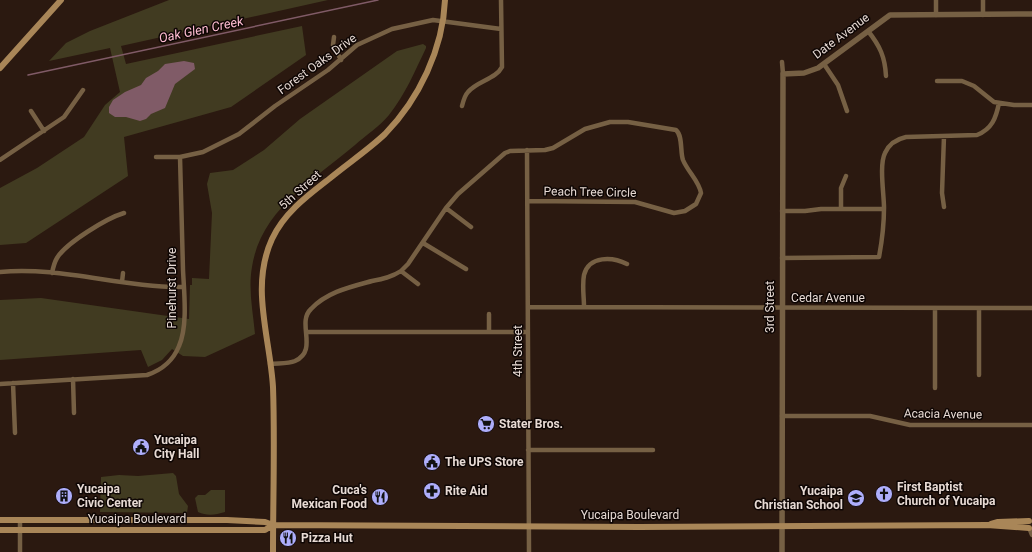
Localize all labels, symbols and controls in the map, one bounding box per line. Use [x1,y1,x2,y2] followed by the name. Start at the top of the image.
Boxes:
[810,10,872,62] street label: Date Avenue
[158,13,245,46] water label: Oak Glen Creek
[275,31,359,97] street label: Forest Oaks Drive
[276,167,324,213] street label: 5th Street
[544,184,636,200] street label: Peach Tree Circle
[165,248,179,328] street label: Pinehurst Drive
[763,281,777,333] street label: 3rd Street
[791,291,865,305] street label: Cedar Avenue
[511,325,525,377] street label: 4th Street
[904,406,982,422] street label: Acacia Avenue
[476,414,496,434] supermarket icon: Stater Bros.
[499,417,563,431] place label: Stater Bros.
[154,433,199,461] place label: Yucaipa City Hall
[131,437,151,457] public building icon: Yucaipa City Hall
[422,452,442,472] public building icon: The UPS Store
[445,455,524,469] place label: The UPS Store
[897,480,996,508] place label: First Baptist Church of Yucaipa
[422,481,442,501] pharmacy icon: Rite Aid
[77,482,143,510] place label: Yucaipa Civic Center
[292,483,367,511] place label: Cuca's Mexican Food
[445,484,488,498] place label: Rite Aid
[754,484,844,512] place label: Yucaipa Christian School
[874,484,894,504] church icon: First Baptist Church of Yucaipa
[54,486,74,506] building icon: Yucaipa Civic Center
[370,487,390,507] restaurant icon: Cuca's Mexican Food
[846,488,866,508] school or university icon: Yucaipa Christian School
[581,508,679,522] street label: Yucaipa Boulevard
[88,512,186,526] street label: Yucaipa Boulevard
[278,528,298,548] restaurant icon: Pizza Hut
[301,531,353,545] place label: Pizza Hut

